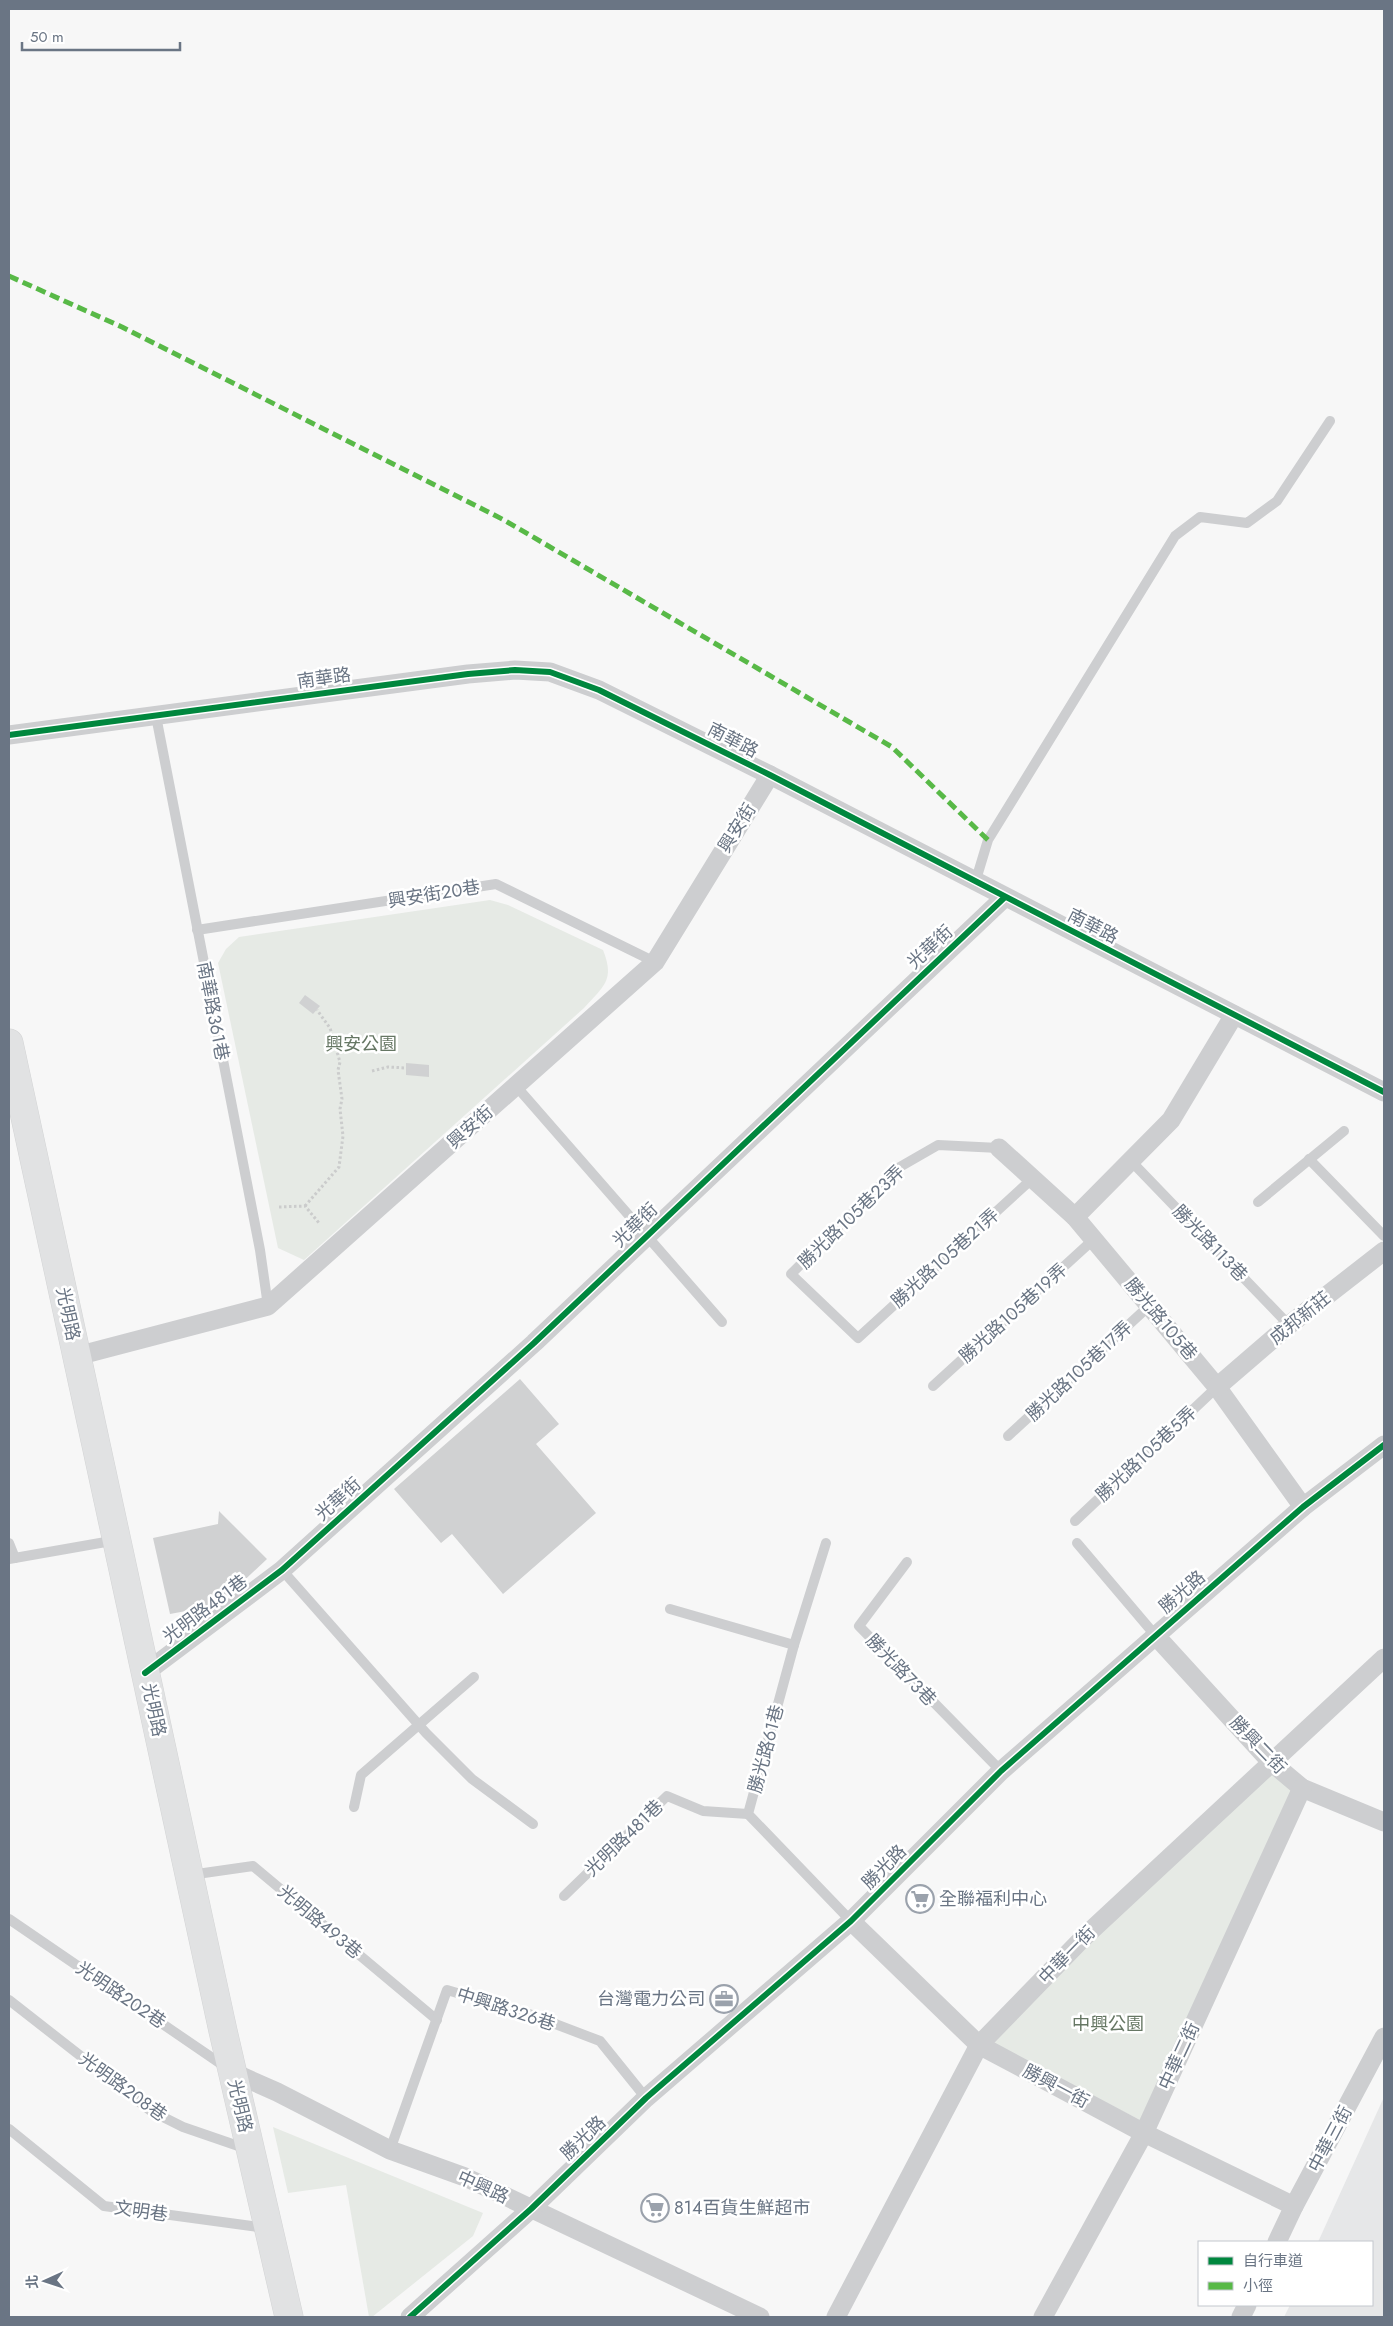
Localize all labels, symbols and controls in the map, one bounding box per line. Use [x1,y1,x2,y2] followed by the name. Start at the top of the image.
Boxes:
[22,20,180,52] scale bar
[30,26,64,48] text: 50 m
[295,661,353,695] street label: 南華路
[703,716,763,764] street label: 南華路
[712,798,762,858] street label: 興安街
[386,874,482,914] street label: 興安街20巷
[1063,902,1123,950] street label: 南華路
[901,919,959,975] street label: 光華街
[191,959,235,1063] street label: 南華路361巷
[325,1031,397,1057] park label: 興安公園
[441,1099,499,1155] street label: 興安街
[792,1159,910,1275] street label: 勝光路105巷23弄
[607,1197,663,1253] street label: 光華街
[1167,1199,1253,1287] street label: 勝光路113巷
[885,1202,1005,1314] street label: 勝光路105巷21弄
[953,1257,1073,1369] street label: 勝光路105巷19弄
[1119,1272,1203,1366] street label: 勝光路105巷
[50,1285,86,1343] street label: 光明路
[1264,1285,1336,1351] street label: 成邦新莊
[1020,1315,1138,1427] street label: 勝光路105巷17弄
[1090,1400,1202,1508] street label: 勝光路105巷5弄
[309,1471,367,1527] street label: 光華街
[1153,1564,1211,1620] street label: 勝光路
[157,1568,253,1650] street label: 光明路481巷
[860,1628,942,1712] street label: 勝光路73巷
[136,1681,172,1739] street label: 光明路
[742,1702,790,1796] street label: 勝光路61巷
[1224,1710,1292,1780] street label: 勝興二街
[579,1794,669,1882] street label: 光明路481巷
[856,1839,912,1895] street label: 勝光路
[272,1879,368,1965] street label: 光明路493巷
[905,1884,935,1914] supermarket icon: 全聯福利中心
[939,1886,1047,1912] place label: 全聯福利中心
[1033,1920,1101,1990] street label: 中華一街
[71,1955,171,2035] street label: 光明路202巷
[453,1981,559,2037] street label: 中興路326巷
[709,1984,739,2014] office icon: 台灣電力公司
[597,1986,705,2012] place label: 台灣電力公司
[1072,2011,1144,2037] park label: 中興公園
[1152,2018,1206,2094] street label: 中華二街
[74,2046,172,2128] street label: 光明路208巷
[1018,2058,1094,2114] street label: 勝興一街
[221,2077,259,2135] street label: 光明路
[1302,2101,1358,2177] street label: 中華三街
[555,2110,611,2166] street label: 勝光路
[453,2164,513,2210] street label: 中興路
[640,2193,670,2223] supermarket icon: 814百貨生鮮超市
[112,2194,170,2228] street label: 文明巷
[674,2195,810,2221] place label: 814百貨生鮮超市
[1198,2241,1373,2306] legend
[1243,2250,1303,2272] text: 自行車道
[20,2256,70,2306] north arrow
[22,2274,42,2289] text: 北
[1243,2275,1273,2297] text: 小徑

